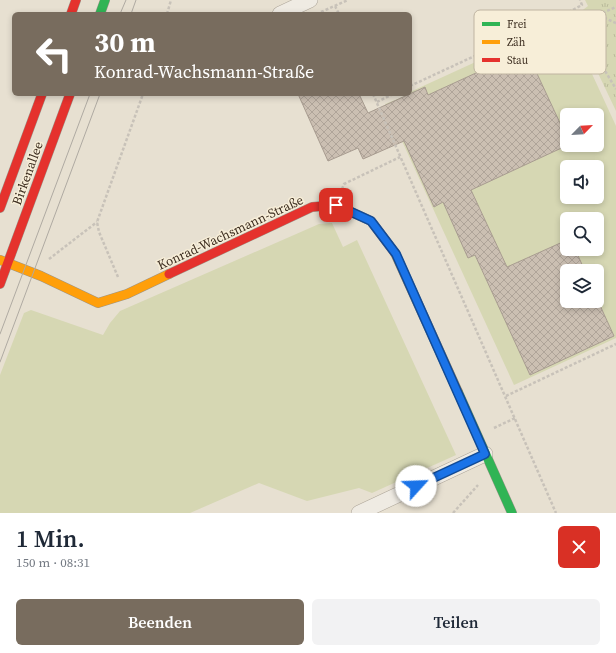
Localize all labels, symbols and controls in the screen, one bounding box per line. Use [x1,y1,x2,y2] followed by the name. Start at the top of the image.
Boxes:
[474,10,606,74] legend
[507,17,527,32] text: Frei
[94,23,156,61] text: 30 m
[28,28,80,80] icon: left
[507,35,526,50] text: Zäh
[507,53,529,68] text: Stau
[94,59,314,84] text: Konrad-Wachsmann-Straße
[560,108,604,152] north arrow
[560,108,604,308] map controls
[8,139,47,207] street label: Birkenallee
[560,160,604,204] button: sound
[319,188,353,222] pin
[155,191,306,274] street label: Konrad-Wachsmann-Straße
[325,194,347,216] icon: arrive
[560,212,604,256] button: search
[560,264,604,308] button: layers
[395,465,437,507] position arrow
[16,522,85,555] text: 1 Min.
[558,526,600,568] button: close
[16,554,90,571] text: 150 m · 08:31
[16,599,304,645] button: Beenden
[312,599,600,645] button: Teilen

